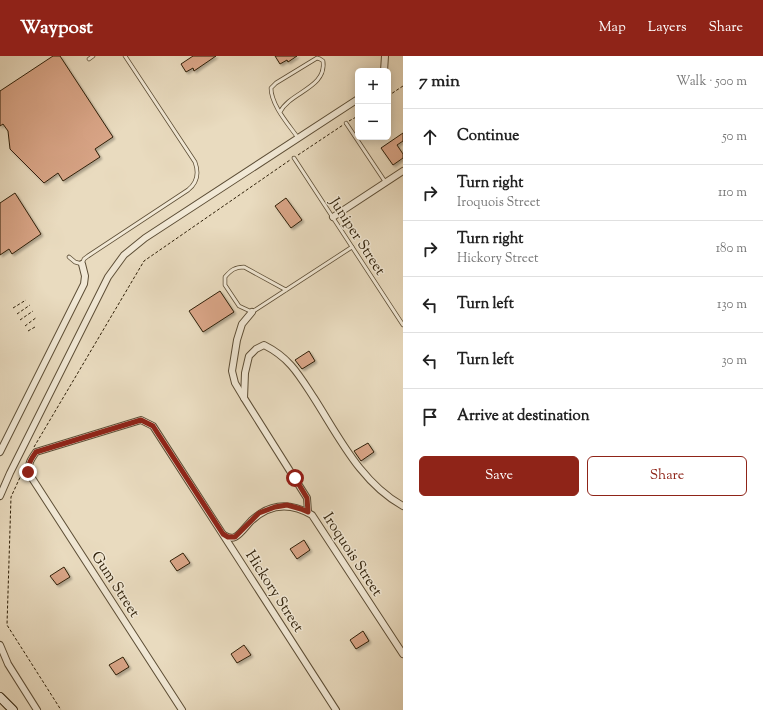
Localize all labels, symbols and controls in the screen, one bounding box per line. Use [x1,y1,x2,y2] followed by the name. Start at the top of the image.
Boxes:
[20,15,93,42] text: Waypost
[599,18,626,38] text: Map
[648,18,686,38] text: Layers
[708,18,743,38] text: Share
[355,68,391,140] map controls
[355,68,391,104] button: +
[419,70,460,94] text: 7 min
[676,73,747,91] text: Walk · 500 m
[355,104,391,140] button: −
[419,126,441,148] icon: ahead
[457,126,519,147] text: Continue
[722,128,747,146] text: 50 m
[457,173,523,194] text: Turn right
[419,182,441,204] icon: right
[718,184,747,202] text: 110 m
[323,193,390,280] street label: Juniper Street
[457,194,540,212] text: Iroquois Street
[457,229,523,250] text: Turn right
[419,238,441,260] icon: right
[716,240,747,258] text: 180 m
[457,250,538,268] text: Hickory Street
[419,294,441,316] icon: left
[457,294,514,315] text: Turn left
[717,296,747,314] text: 130 m
[419,350,441,372] icon: left
[457,350,514,371] text: Turn left
[721,352,747,370] text: 30 m
[419,406,441,428] icon: arrive
[457,406,590,427] text: Arrive at destination
[419,456,579,496] button: Save
[587,456,747,496] button: Share
[19,463,37,481] route end
[286,469,304,487] route start
[317,509,387,601] street label: Iroquois Street
[239,547,308,637] street label: Hickory Street
[85,548,144,622] street label: Gum Street

